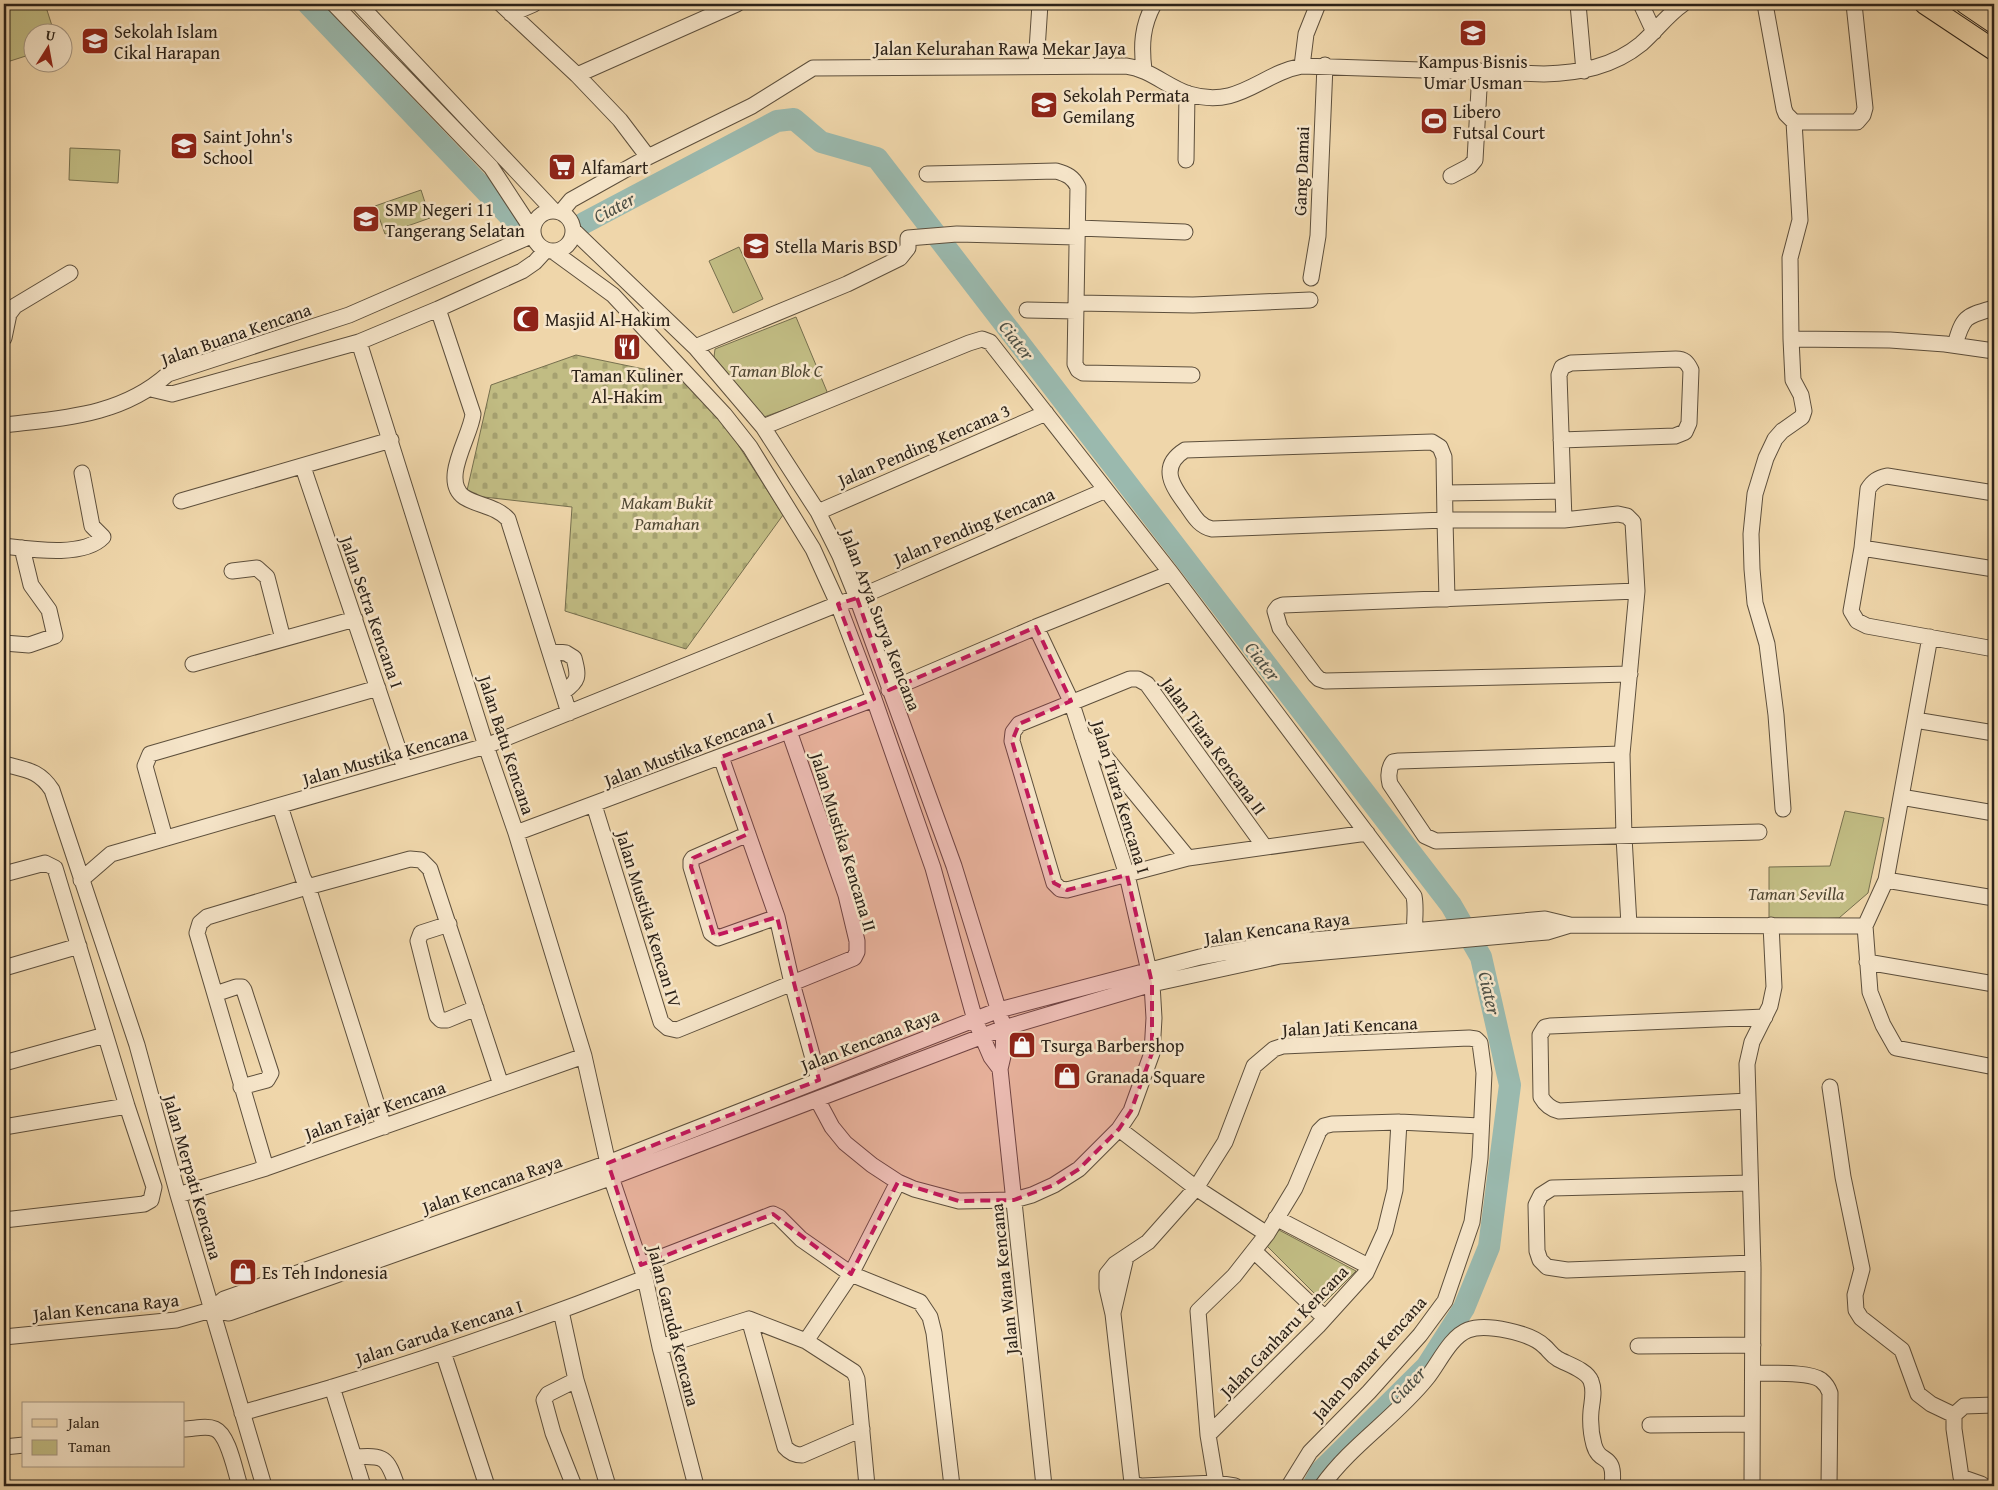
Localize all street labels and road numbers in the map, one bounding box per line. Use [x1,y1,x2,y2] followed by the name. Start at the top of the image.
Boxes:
[872,35,1126,62] street label: Jalan Kelurahan Rawa Mekar Jaya
[1286,126,1316,216] street label: Gang Damai
[155,295,315,373] street label: Jalan Buana Kencana
[832,396,1014,494] street label: Jalan Pending Kencana 3
[888,480,1059,573] street label: Jalan Pending Kencana
[833,523,928,715] street label: Jalan Arya Surya Kencana
[333,531,411,692] street label: Jalan Setra Kencana I
[471,670,542,819] street label: Jalan Batu Kencana
[1154,670,1273,820] street label: Jalan Tiara Kencana II
[598,704,778,795] street label: Jalan Mustika Kencana I
[1084,715,1157,877] street label: Jalan Tiara Kencana I
[297,719,471,793] street label: Jalan Mustika Kencana
[803,747,884,935] street label: Jalan Mustika Kencana II
[609,825,689,1011] street label: Jalan Mustika Kencan IV
[1201,904,1352,952] street label: Jalan Kencana Raya
[795,1001,944,1080] street label: Jalan Kencana Raya
[1280,1009,1419,1043] street label: Jalan Jati Kencana
[299,1073,450,1147] street label: Jalan Fajar Kencana
[156,1089,230,1263] street label: Jalan Merpati Kencana
[417,1147,566,1221] street label: Jalan Kencana Raya
[983,1202,1026,1358] street label: Jalan Wana Kencana
[641,1241,707,1410] street label: Jalan Garuda Kencana
[1212,1258,1355,1405] street label: Jalan Ganharu Kencana
[30,1286,181,1328] street label: Jalan Kencana Raya
[1304,1289,1433,1428] street label: Jalan Damar Kencana
[350,1292,526,1372] street label: Jalan Garuda Kencana I

